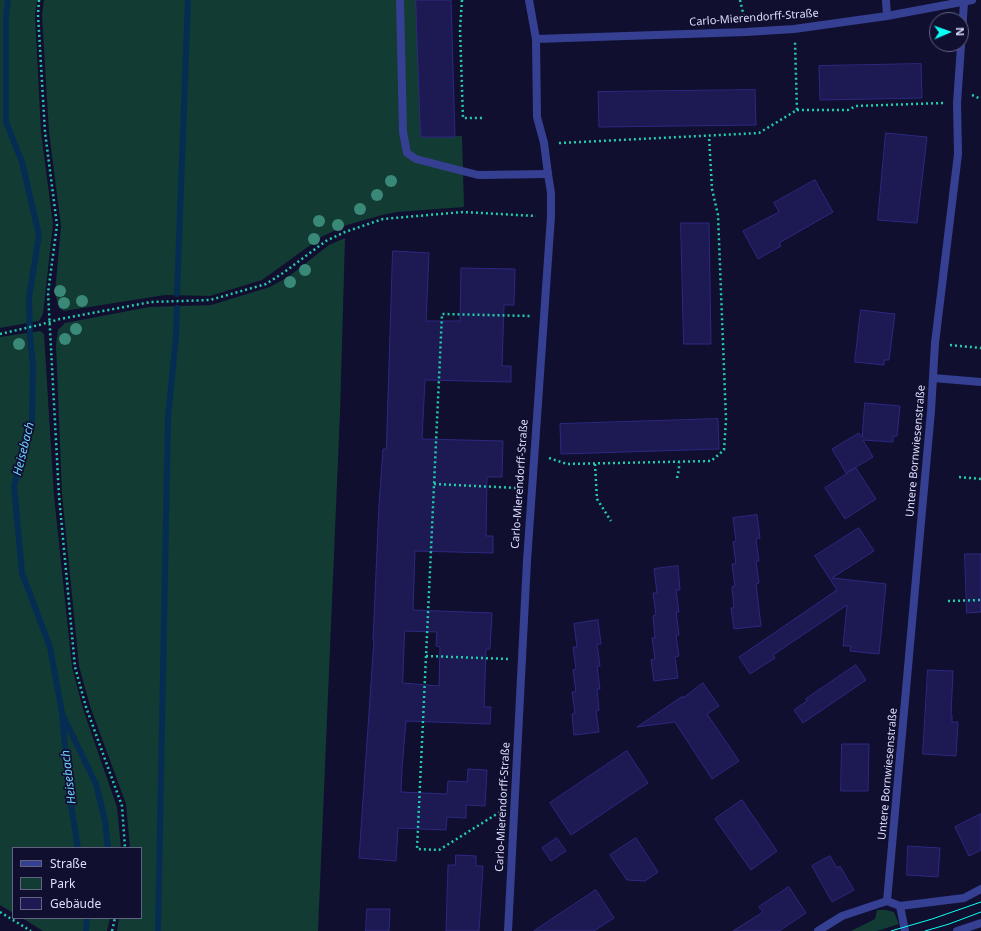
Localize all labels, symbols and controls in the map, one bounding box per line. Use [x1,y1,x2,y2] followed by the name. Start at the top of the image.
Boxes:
[689,7,819,29] street label: Carlo-Mierendorff-Straße
[929,12,969,52] north arrow
[953,27,968,36] text: N
[904,384,928,518] street label: Untere Bornwiesenstraße
[509,419,531,549] street label: Carlo-Mierendorff-Straße
[10,421,38,477] water label: Heisebach
[876,707,900,841] street label: Untere Bornwiesenstraße
[493,742,513,872] street label: Carlo-Mierendorff-Straße
[59,749,79,805] water label: Heisebach
[12,847,142,919] legend
[50,855,87,872] text: Straße
[50,875,75,892] text: Park
[50,895,101,912] text: Gebäude

